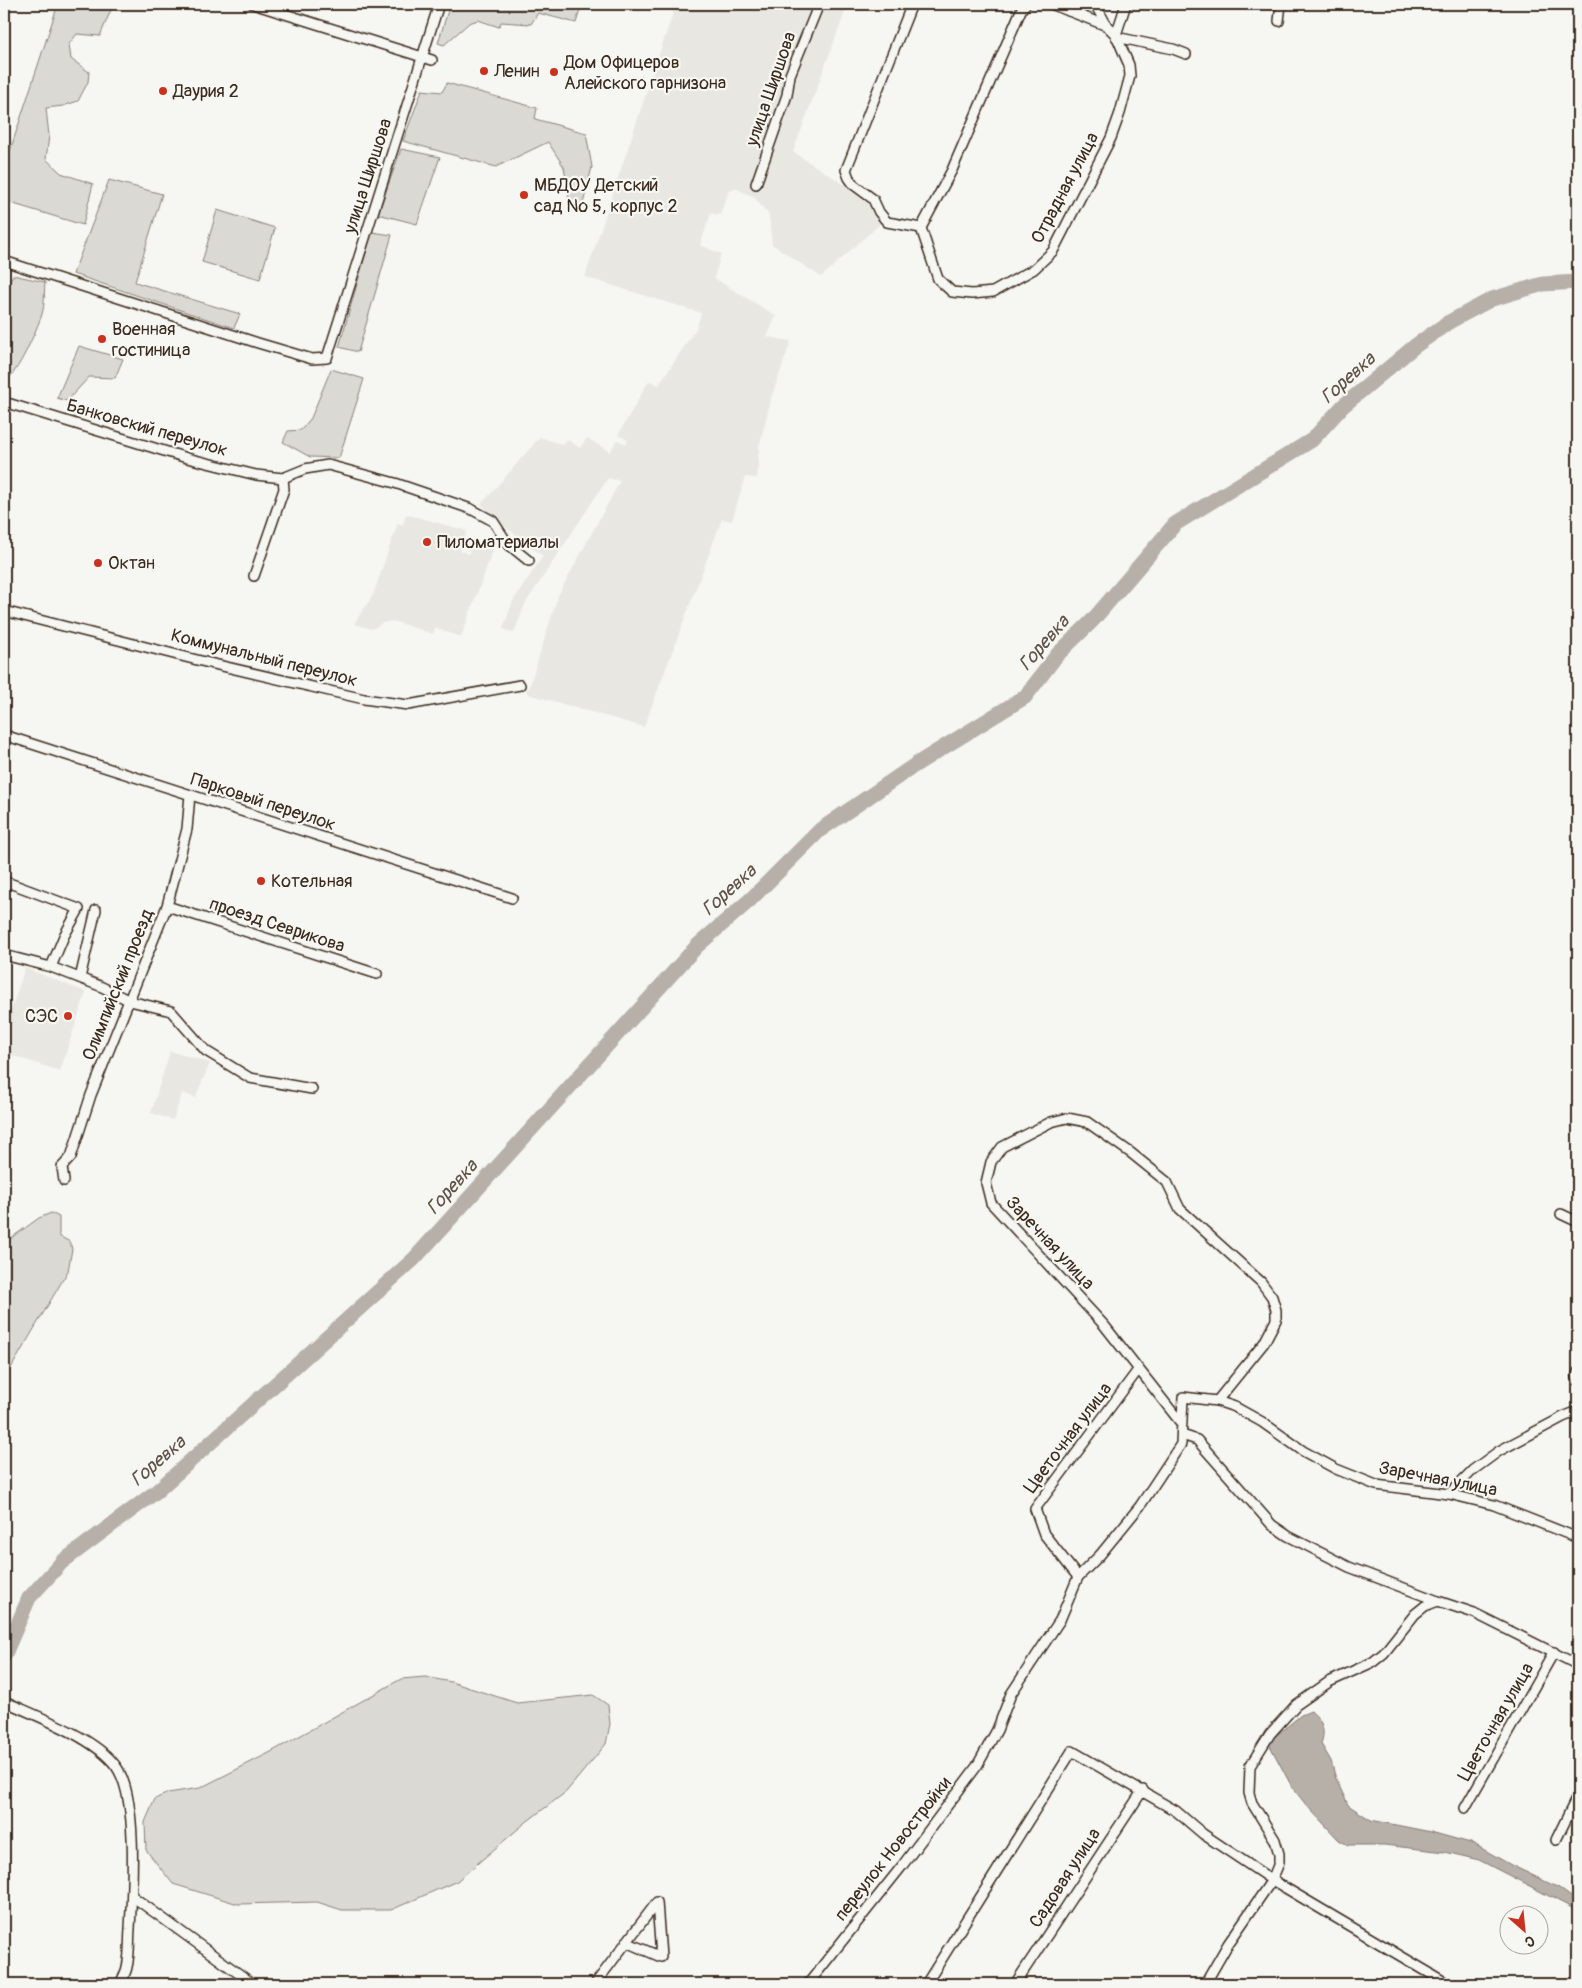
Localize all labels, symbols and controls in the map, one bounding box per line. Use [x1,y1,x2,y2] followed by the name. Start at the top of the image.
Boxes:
[740,29,801,150] street label: улица Ширшова
[563,51,726,95] place label: Дом Офицеров Алейского гарнизона
[493,60,540,83] place label: Ленин
[478,65,490,77] marker: Ленин
[548,66,560,78] marker: Дом Офицеров Алейского гарнизона
[172,80,239,103] place label: Даурия 2
[157,85,169,97] marker: Даурия 2
[338,116,397,237] street label: улица Ширшова
[1026,128,1104,248] street label: Отрадная улица
[534,174,678,218] place label: МБДОУ Детский сад № 5, корпус 2
[518,189,530,201] marker: МБДОУ Детский сад № 5, корпус 2
[112,318,190,362] place label: Военная гостиница
[96,333,108,345] marker: Военная гостиница
[1316,346,1381,409] water label: Горевка
[64,394,230,462] street label: Банковский переулок
[437,531,559,554] place label: Пиломатериалы
[421,536,433,548] marker: Пиломатериалы
[108,552,155,575] place label: Октан
[92,557,104,569] marker: Октан
[1013,609,1075,676] water label: Горевка
[168,624,360,692] street label: Коммунальный переулок
[188,768,338,836] street label: Парковый переулок
[697,858,762,921] water label: Горевка
[271,870,352,893] place label: Котельная
[255,875,267,887] marker: Котельная
[206,892,348,958] street label: проезд Севрикова
[77,906,159,1064] street label: Олимпийский проезд
[25,1005,58,1028] place label: СЭС
[62,1010,74,1022] marker: СЭС
[421,1154,484,1219] water label: Горевка
[1001,1191,1099,1295] street label: Заречная улица
[1019,1378,1117,1498] street label: Цветочная улица
[125,1430,192,1492] water label: Горевка
[1377,1456,1499,1502] street label: Заречная улица
[1453,1659,1539,1785] street label: Цветочная улица
[829,1772,957,1926] street label: переулок Новостройки
[1024,1824,1106,1932] street label: Садовая улица
[1500,1906,1550,1956] north arrow
[1522,1932,1537,1951] text: С

